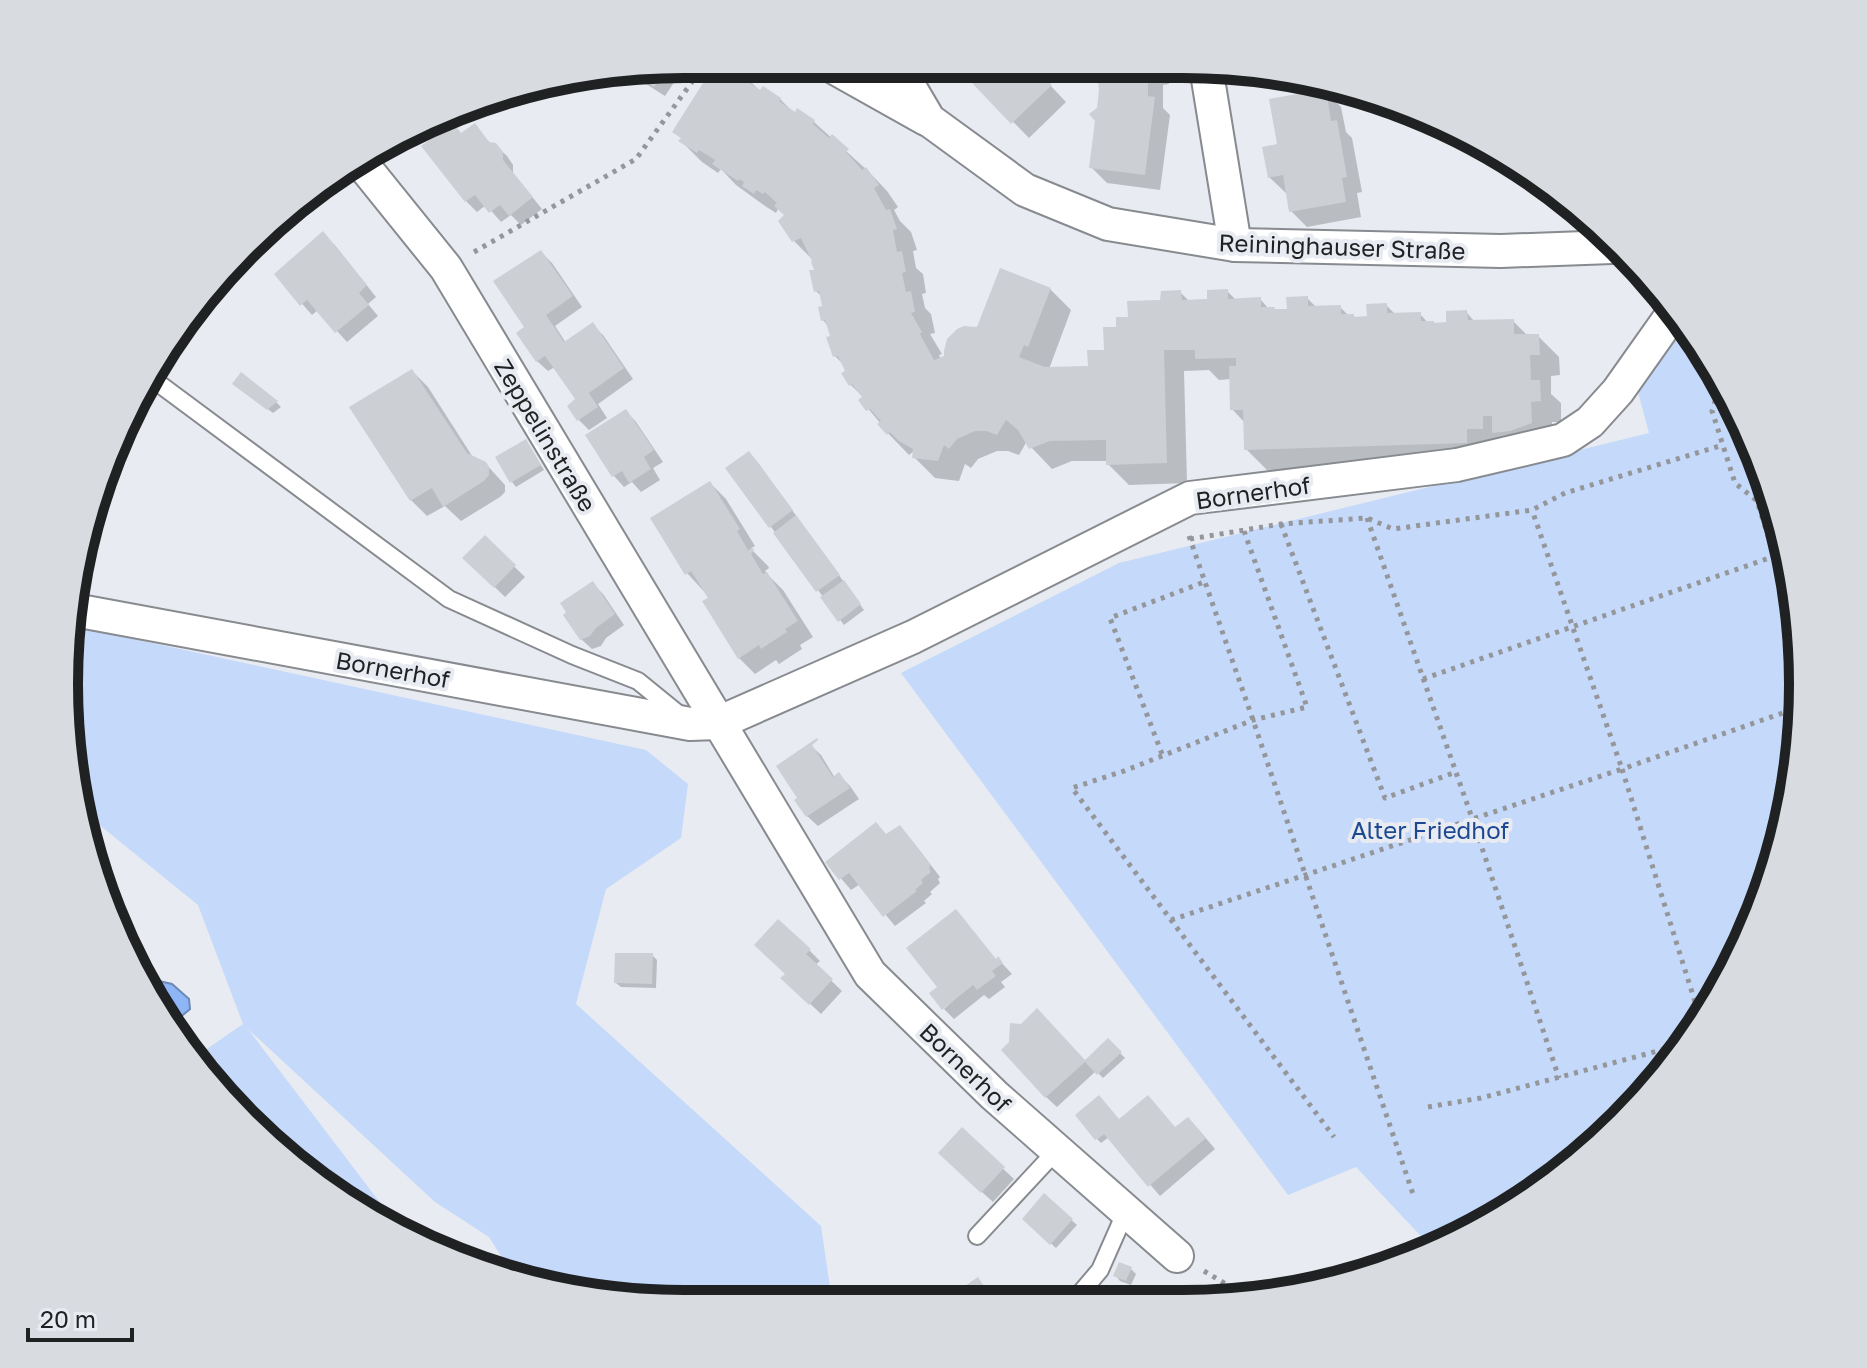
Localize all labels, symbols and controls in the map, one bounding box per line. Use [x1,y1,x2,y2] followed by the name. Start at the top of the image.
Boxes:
[1218,227,1466,265] street label: Reininghauser Straße
[489,353,603,517] street label: Zeppelinstraße
[1194,470,1312,514] street label: Bornerhof
[334,645,453,693] street label: Bornerhof
[1351,815,1509,844] park label: Alter Friedhof
[914,1016,1018,1118] street label: Bornerhof
[28,1292,132,1342] scale bar
[40,1304,96,1333] text: 20 m

